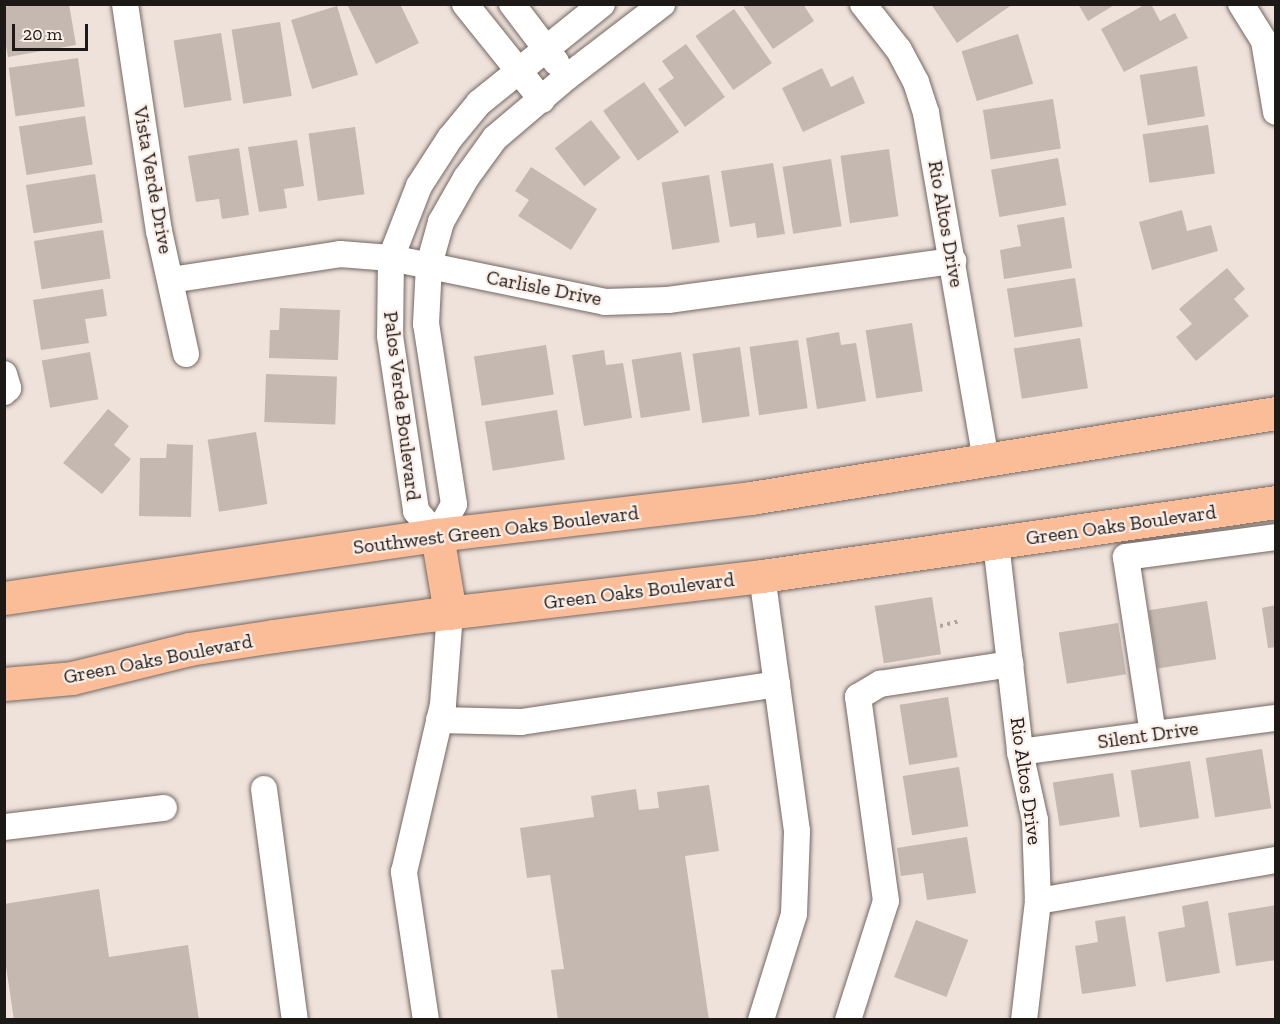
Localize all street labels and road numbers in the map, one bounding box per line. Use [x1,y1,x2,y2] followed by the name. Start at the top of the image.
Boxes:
[128,104,178,256] street label: Vista Verde Drive
[923,158,969,290] street label: Rio Altos Drive
[484,265,604,311] street label: Carlisle Drive
[378,310,426,502] street label: Palos Verde Boulevard
[1024,500,1218,550] street label: Green Oaks Boulevard
[352,501,640,559] street label: Southwest Green Oaks Boulevard
[542,567,736,615] street label: Green Oaks Boulevard
[61,629,255,689] street label: Green Oaks Boulevard
[1005,715,1047,847] street label: Rio Altos Drive
[1096,716,1200,754] street label: Silent Drive

